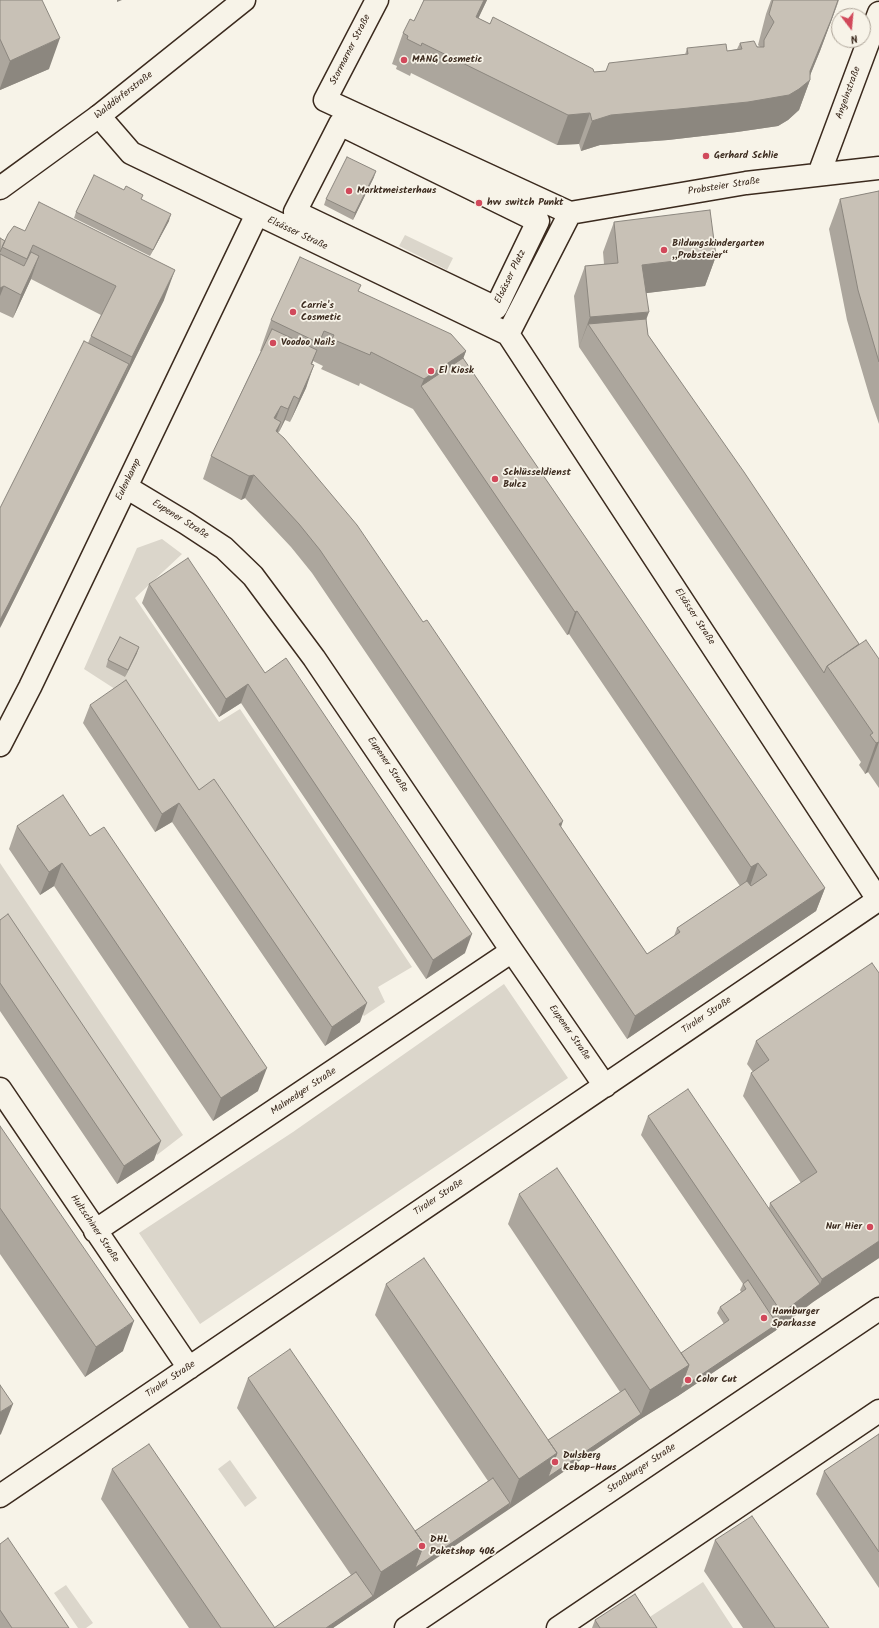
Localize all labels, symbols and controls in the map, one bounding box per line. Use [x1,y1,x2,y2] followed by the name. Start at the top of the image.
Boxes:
[831,8,871,48] north arrow
[328,13,374,87] street label: Stormarner Straße
[848,29,860,48] text: N
[412,54,482,66] place label: MANG Cosmetic
[399,55,409,65] marker: MANG Cosmetic
[834,65,864,121] street label: Angelnstraße
[92,69,156,123] street label: Walddörferstraße
[714,150,778,162] place label: Gerhard Schlie
[701,151,711,161] marker: Gerhard Schlie
[687,175,761,199] street label: Probsteier Straße
[357,185,436,197] place label: Marktmeisterhaus
[344,186,354,196] marker: Marktmeisterhaus
[487,197,563,209] place label: hvv switch Punkt
[474,198,484,208] marker: hvv switch Punkt
[265,215,329,253] street label: Elsässer Straße
[672,238,764,262] place label: Bildungskindergarten „Probsteier“
[659,245,669,255] marker: Bildungskindergarten „Probsteier“
[493,248,529,306] street label: Elsässer Platz
[301,300,341,324] place label: Carrie's Cosmetic
[288,307,298,317] marker: Carrie's Cosmetic
[281,337,335,349] place label: Voodoo Nails
[268,338,278,348] marker: Voodoo Nails
[439,365,474,377] place label: El Kiosk
[426,366,436,376] marker: El Kiosk
[114,457,144,503] street label: Eulenkamp
[503,467,571,490] place label: Schlüsseldienst Bulcz
[490,474,500,484] marker: Schlüsseldienst Bulcz
[149,498,211,542] street label: Eupener Straße
[671,586,717,648] street label: Elsässer Straße
[364,735,410,795] street label: Eupener Straße
[680,995,734,1037] street label: Tiroler Straße
[546,1003,592,1063] street label: Eupener Straße
[269,1066,339,1118] street label: Malmedyer Straße
[412,1177,466,1219] street label: Tiroler Straße
[67,1193,121,1265] street label: Hultschiner Straße
[826,1221,862,1233] place label: Nur Hier
[865,1222,875,1232] marker: Nur Hier
[772,1306,819,1330] place label: Hamburger Sparkasse
[759,1313,769,1323] marker: Hamburger Sparkasse
[144,1359,198,1401] street label: Tiroler Straße
[696,1374,737,1386] place label: Color Cut
[683,1375,693,1385] marker: Color Cut
[605,1442,679,1496] street label: Straßburger Straße
[563,1450,616,1474] place label: Dulsberg Kebap-Haus
[550,1457,560,1467] marker: Dulsberg Kebap-Haus
[430,1534,495,1558] place label: DHL Paketshop 406
[417,1541,427,1551] marker: DHL Paketshop 406

